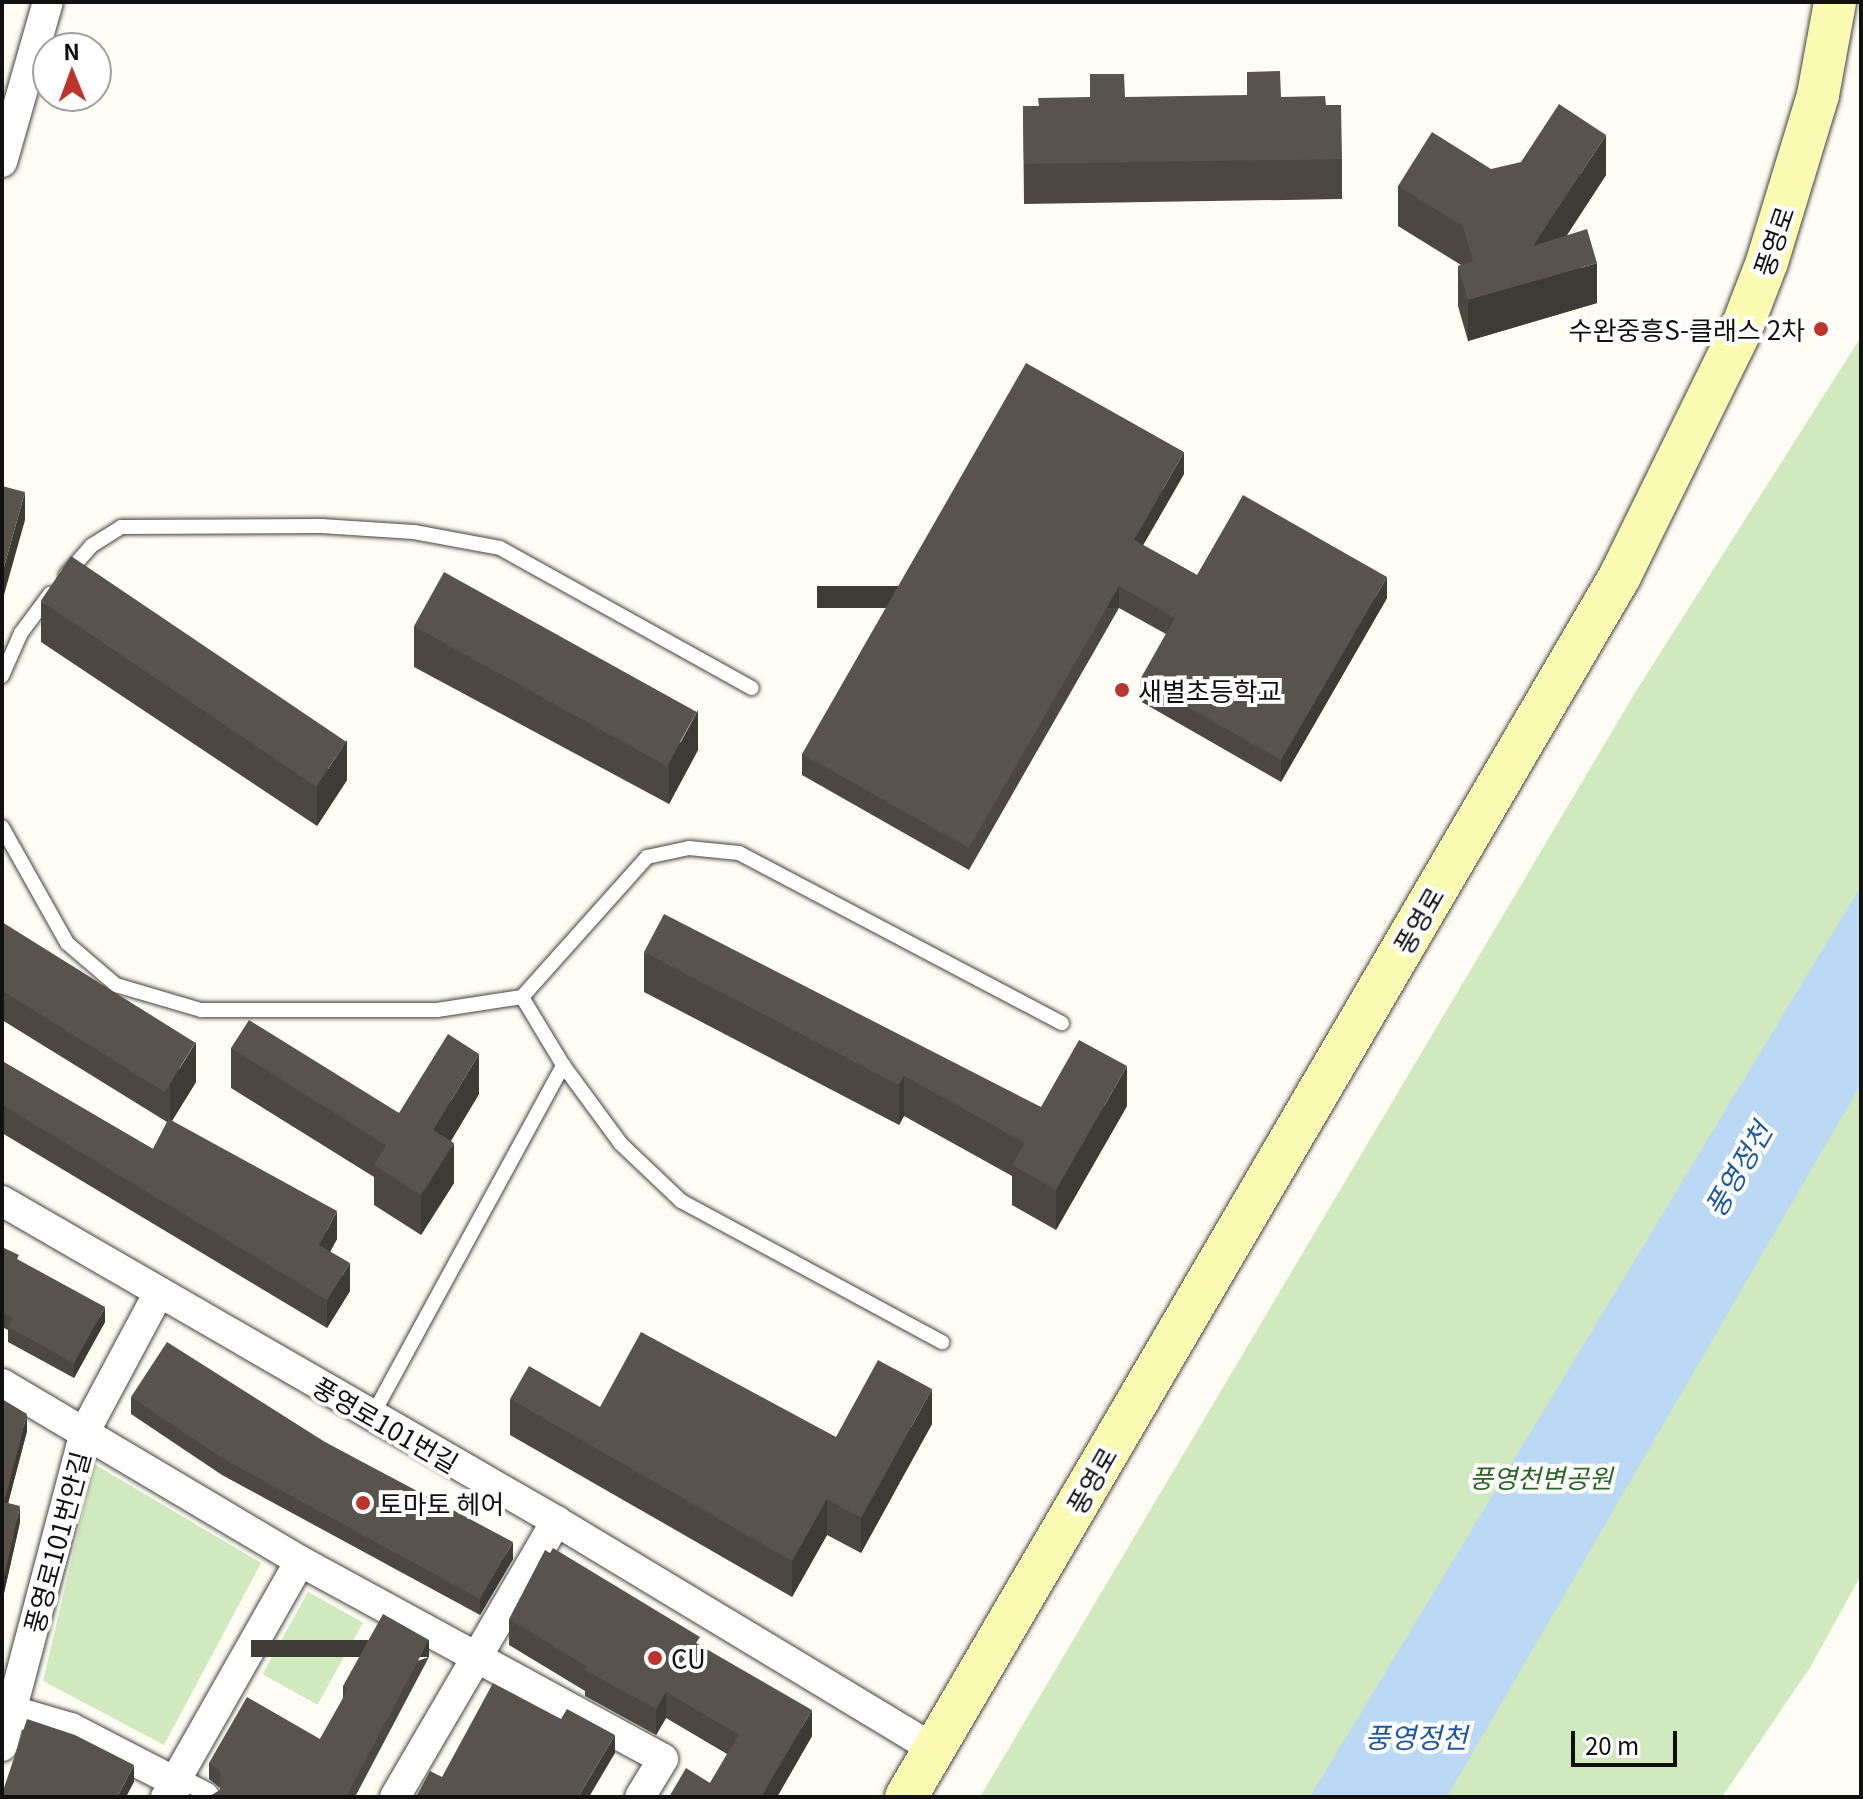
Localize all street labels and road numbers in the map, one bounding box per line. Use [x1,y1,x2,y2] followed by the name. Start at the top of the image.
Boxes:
[1747,202,1799,280] street label: 풍영로
[1387,881,1449,959] street label: 풍영로
[308,1370,464,1478] street label: 풍영로101번길
[1060,1441,1122,1519] street label: 풍영로
[17,1448,95,1636] street label: 풍영로101번안길

